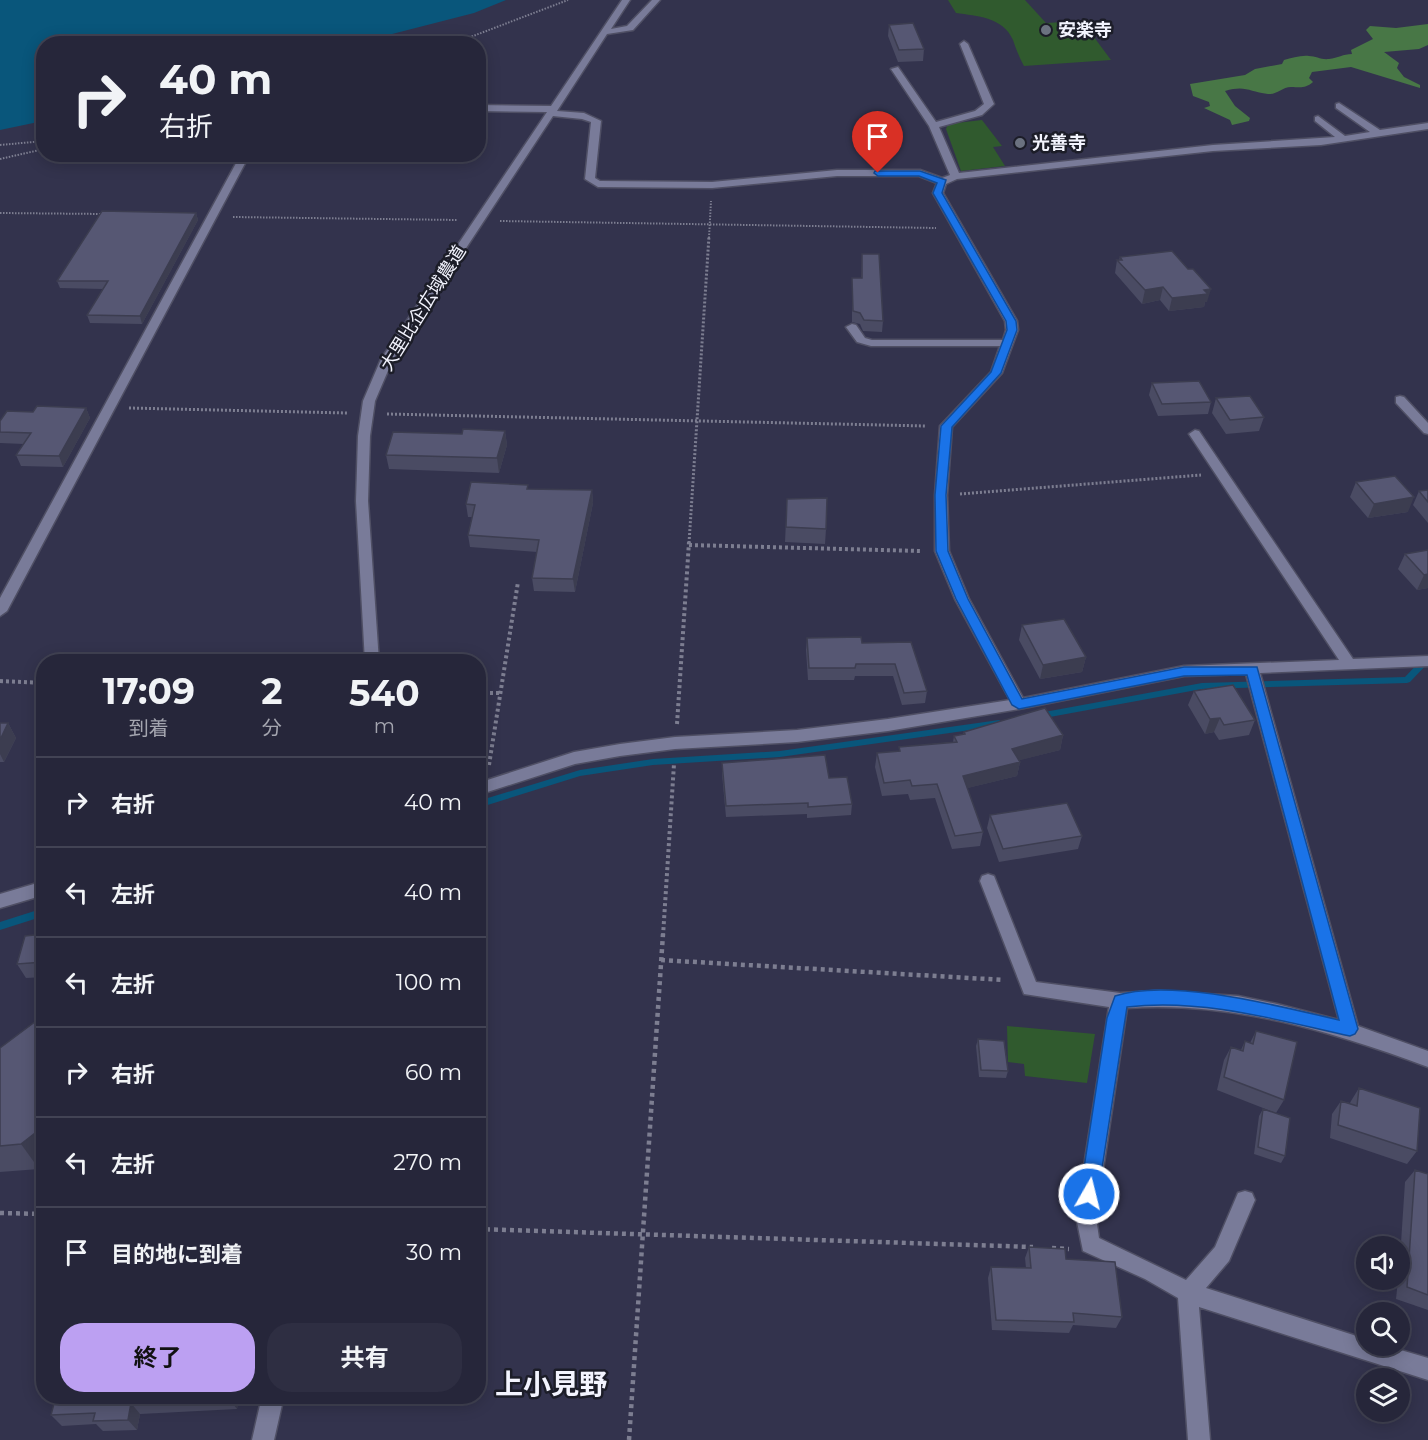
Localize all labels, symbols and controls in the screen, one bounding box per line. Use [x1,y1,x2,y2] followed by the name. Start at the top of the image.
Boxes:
[1058,19,1112,41] place label: 安楽寺
[1039,23,1053,37] marker: 安楽寺
[159,53,272,105] text: 40 m
[60,60,138,138] icon: right
[159,110,213,143] text: 右折
[852,111,903,173] pin
[861,120,894,153] icon: arrive
[1032,132,1086,154] place label: 光善寺
[1013,136,1027,150] marker: 光善寺
[376,241,470,375] street label: 大里比企広域農道
[102,669,195,713] text: 17:09
[261,669,283,713] text: 2
[349,671,420,715] text: 540
[374,714,395,738] text: m
[129,716,169,740] text: 到着
[262,716,282,740] text: 分
[60,786,93,819] icon: right
[404,789,462,816] text: 40 m
[111,791,155,818] text: 右折
[60,876,93,909] icon: left
[404,879,462,906] text: 40 m
[111,881,155,908] text: 左折
[60,966,93,999] icon: left
[396,969,462,996] text: 100 m
[111,971,155,998] text: 左折
[60,1056,93,1089] icon: right
[405,1059,462,1086] text: 60 m
[111,1061,155,1088] text: 右折
[60,1146,93,1179] icon: left
[393,1149,462,1176] text: 270 m
[111,1151,155,1178] text: 左折
[1057,1162,1121,1226] position arrow
[60,1236,93,1269] icon: arrive
[1356,1236,1410,1422] map controls
[1356,1236,1410,1290] button: sound
[406,1239,462,1266] text: 30 m
[111,1241,243,1268] text: 目的地に到着
[1356,1302,1410,1356] button: search
[60,1323,255,1392] button: 終了
[267,1323,462,1392] button: 共有
[495,1367,607,1401] district label: 上小見野
[1356,1368,1410,1422] button: layers

